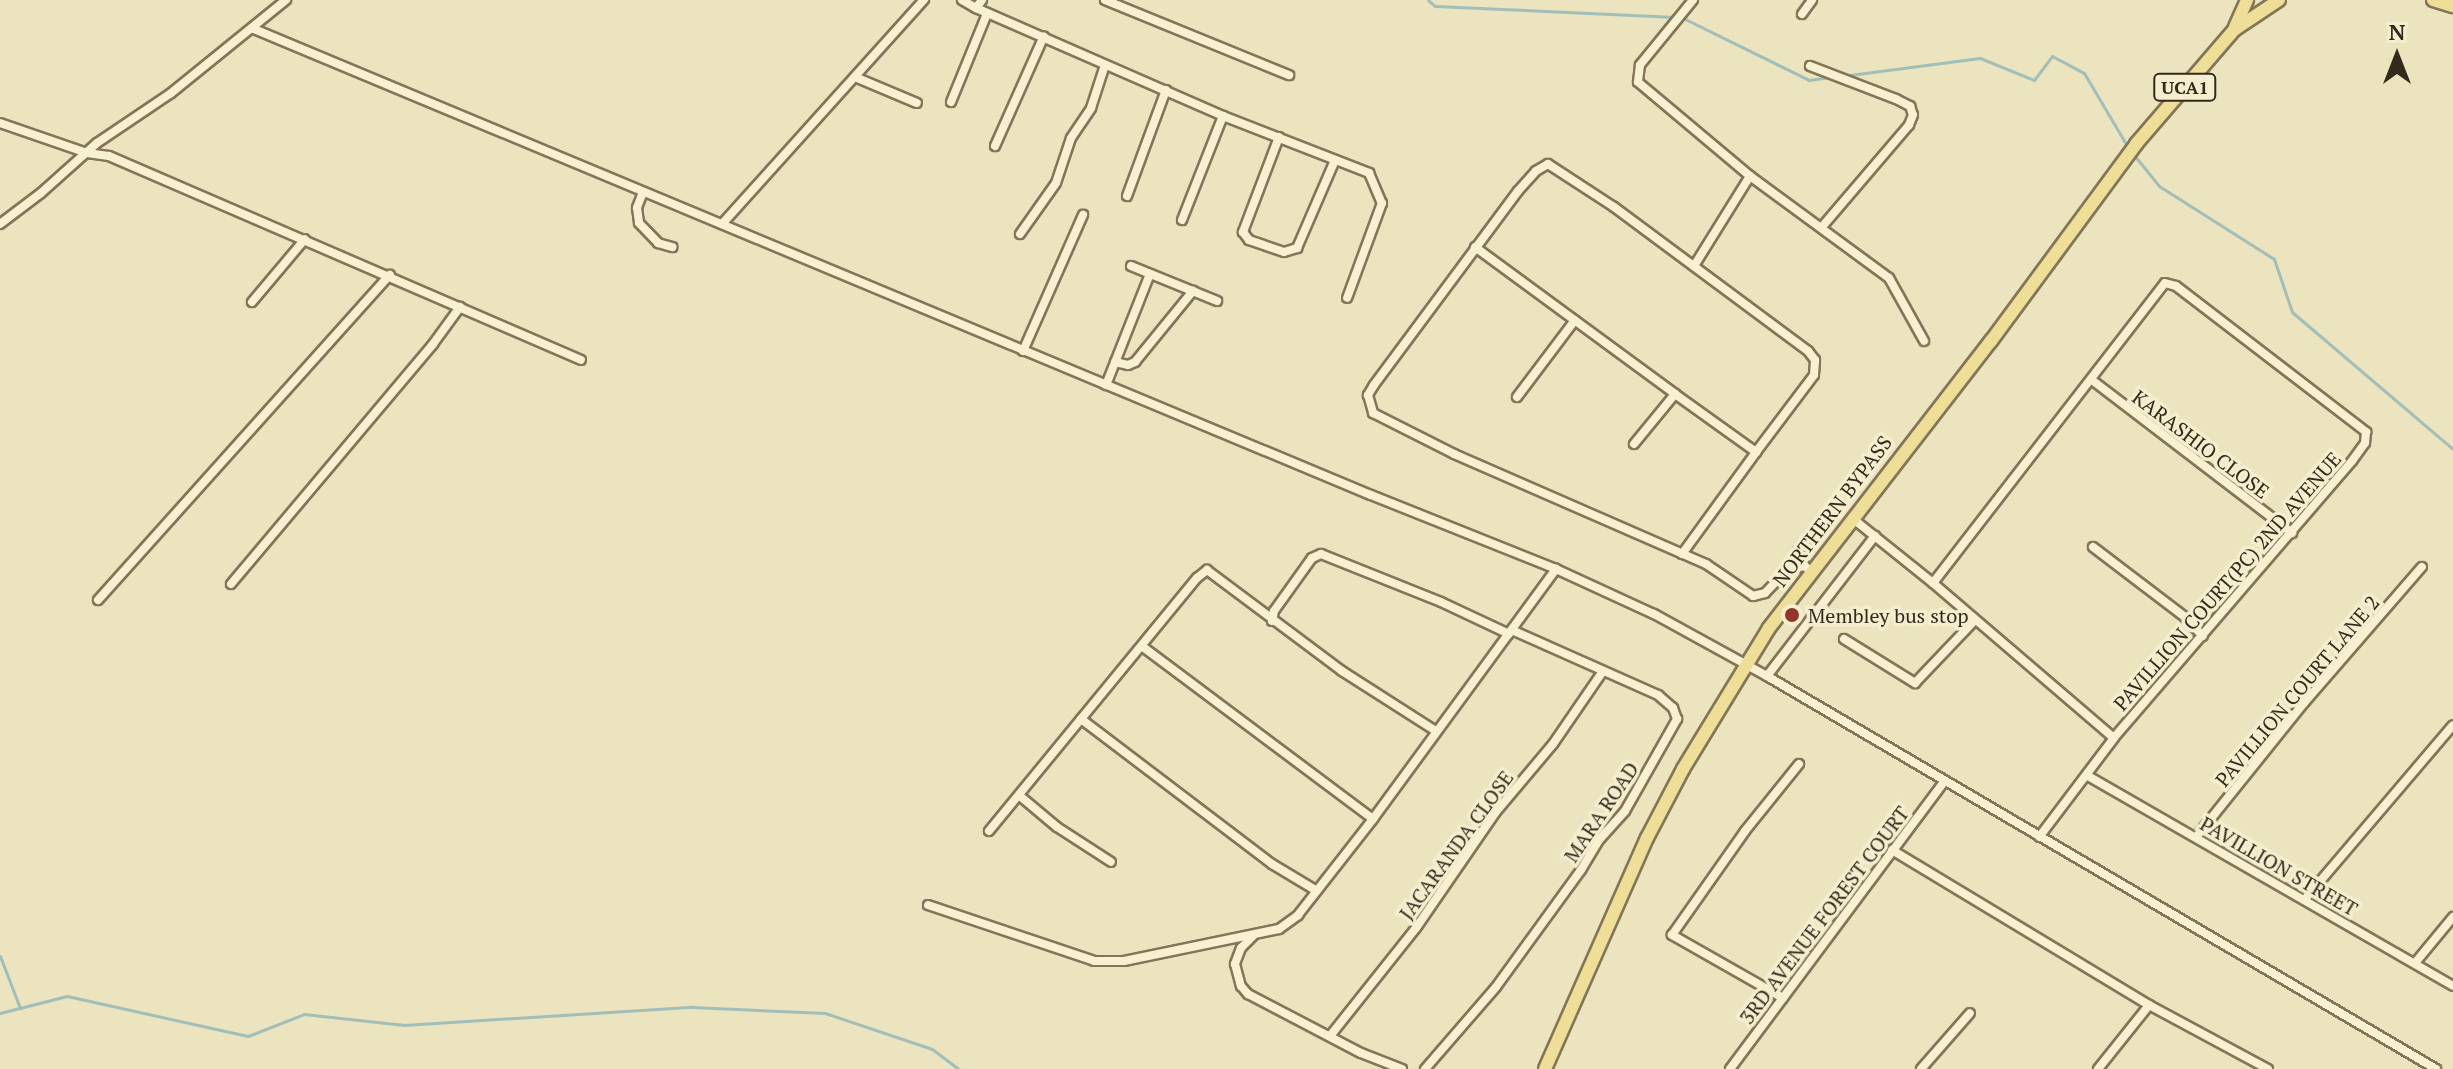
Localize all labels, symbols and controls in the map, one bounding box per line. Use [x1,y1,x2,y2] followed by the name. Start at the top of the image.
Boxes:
[2357,16,2437,96] north arrow
[2389,17,2405,46] text: N
[2153,73,2217,101] road number: UCA1
[2128,385,2274,503] street label: KARASHIO CLOSE
[1767,431,1897,591] street label: NORTHERN BYPASS
[2108,447,2346,715] street label: PAVILLION COURT(PC) 2ND AVENUE
[2210,591,2384,791] street label: PAVILLION COURT LANE 2
[1808,603,1969,627] place label: Membley bus stop
[1783,606,1801,624] marker: Membley bus stop
[1559,757,1643,867] street label: MARA ROAD
[1394,766,1518,924] street label: JACARANDA CLOSE
[1734,801,1914,1029] street label: 3RD AVENUE FOREST COURT
[2196,811,2362,921] street label: PAVILLION STREET

